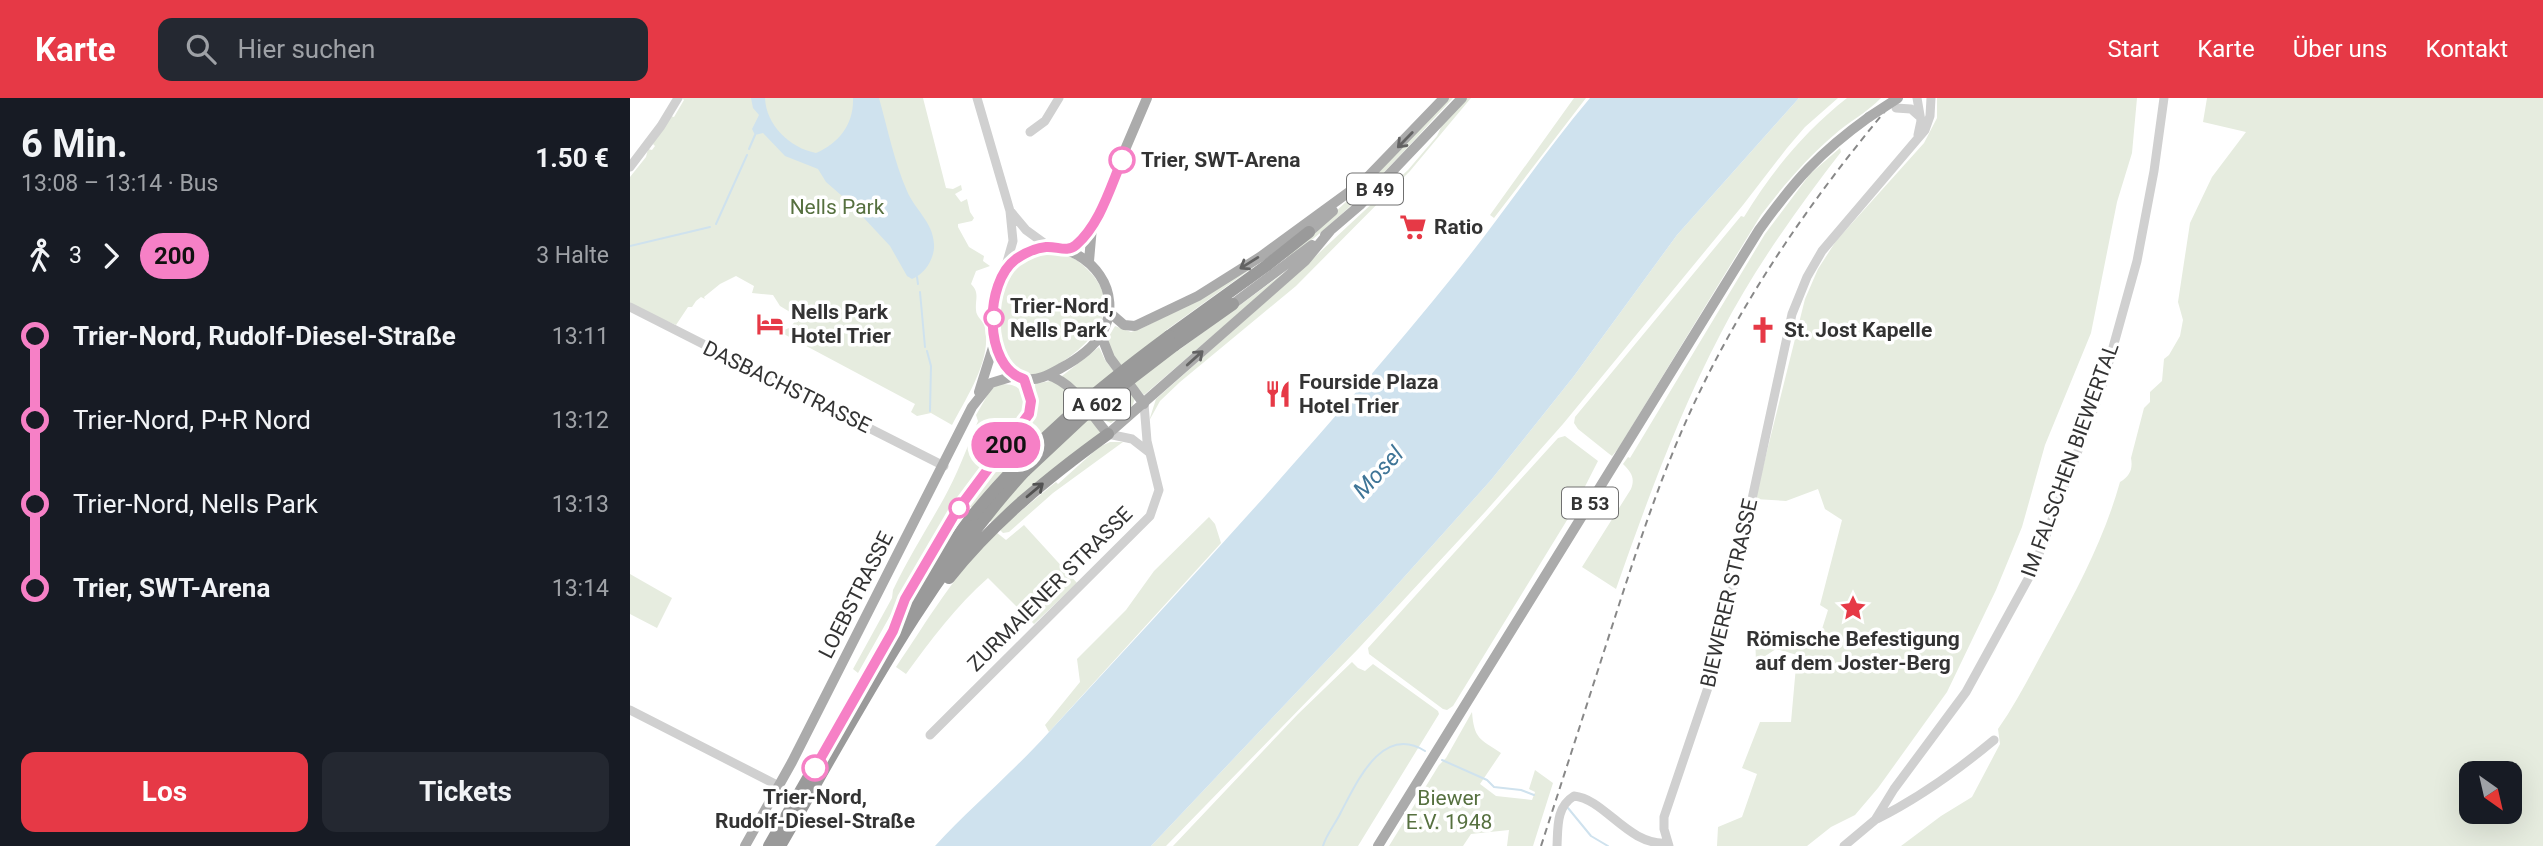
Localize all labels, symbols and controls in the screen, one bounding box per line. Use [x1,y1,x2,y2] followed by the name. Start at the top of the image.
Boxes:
[158,18,648,81] search box
[35,30,116,69] text: Karte
[182,30,220,68] icon: search
[238,34,375,64] text: Hier suchen
[2108,35,2159,63] text: Start
[2197,35,2255,63] text: Karte
[2293,35,2387,63] text: Über uns
[2425,35,2508,63] text: Kontakt
[21,122,128,166] text: 6 Min.
[1396,131,1413,148] one-way arrow
[535,143,609,173] text: 1.50 €
[1109,147,1135,173] marker: Trier, SWT-Arena
[1141,148,1300,172] place label: Trier, SWT-Arena
[21,170,218,197] text: 13:08 – 13:14 · Bus
[1347,174,1403,204] road number: B 49
[790,195,885,219] park label: Nells Park
[1398,212,1428,242] supermarket icon: Ratio
[1434,215,1483,239] place label: Ratio
[21,237,59,275] icon: walk
[92,237,130,275] icon: forward
[69,242,82,269] text: 3
[154,242,195,270] text: 200
[536,242,609,269] text: 3 Halte
[1240,257,1260,271] one-way arrow
[1010,294,1114,342] place label: Trier-Nord, Nells Park
[791,300,891,348] place label: Nells Park Hotel Trier
[984,308,1004,328] marker: Trier-Nord, Nells Park
[755,309,785,339] hotel icon: Nells Park Hotel Trier
[1748,315,1778,345] church icon: St. Jost Kapelle
[1784,318,1932,342] place label: St. Jost Kapelle
[73,321,456,351] text: Trier-Nord, Rudolf-Diesel-Straße
[552,323,609,350] text: 13:11
[699,336,875,438] street label: DASBACHSTRASSE
[2016,340,2124,580] street label: IM FALSCHEN BIEWERTAL
[1186,350,1203,367] one-way arrow
[1299,370,1439,418] place label: Fourside Plaza Hotel Trier
[1263,379,1293,409] restaurant icon: Fourside Plaza Hotel Trier
[1064,388,1130,420] road number: A 602
[73,405,311,435] text: Trier-Nord, P+R Nord
[552,407,609,434] text: 13:12
[966,422,1046,468] line badge: 200
[985,431,1027,459] text: 200
[1348,440,1409,504] water label: Mosel
[1026,483,1044,499] one-way arrow
[1562,488,1618,518] road number: B 53
[73,489,318,519] text: Trier-Nord, Nells Park
[552,491,609,518] text: 13:13
[1696,496,1762,690] street label: BIEWERER STRASSE
[949,498,969,518] unlabelled marker
[963,502,1137,676] street label: ZURMAIENER STRASSE
[814,528,898,662] street label: LOEBSTRASSE
[73,573,270,603] text: Trier, SWT-Arena
[552,575,609,602] text: 13:14
[1838,593,1868,623] place icon: Römische Befestigung auf dem Joster-Berg
[1746,627,1960,675] place label: Römische Befestigung auf dem Joster-Berg
[21,752,308,832] button: Los
[322,752,609,832] button: Tickets
[802,755,828,781] marker: Trier-Nord, Rudolf-Diesel-Straße
[2459,761,2522,824] north arrow
[2459,761,2522,824] map controls
[715,785,915,833] place label: Trier-Nord, Rudolf-Diesel-Straße
[1406,786,1492,834] park label: Biewer E.V. 1948

